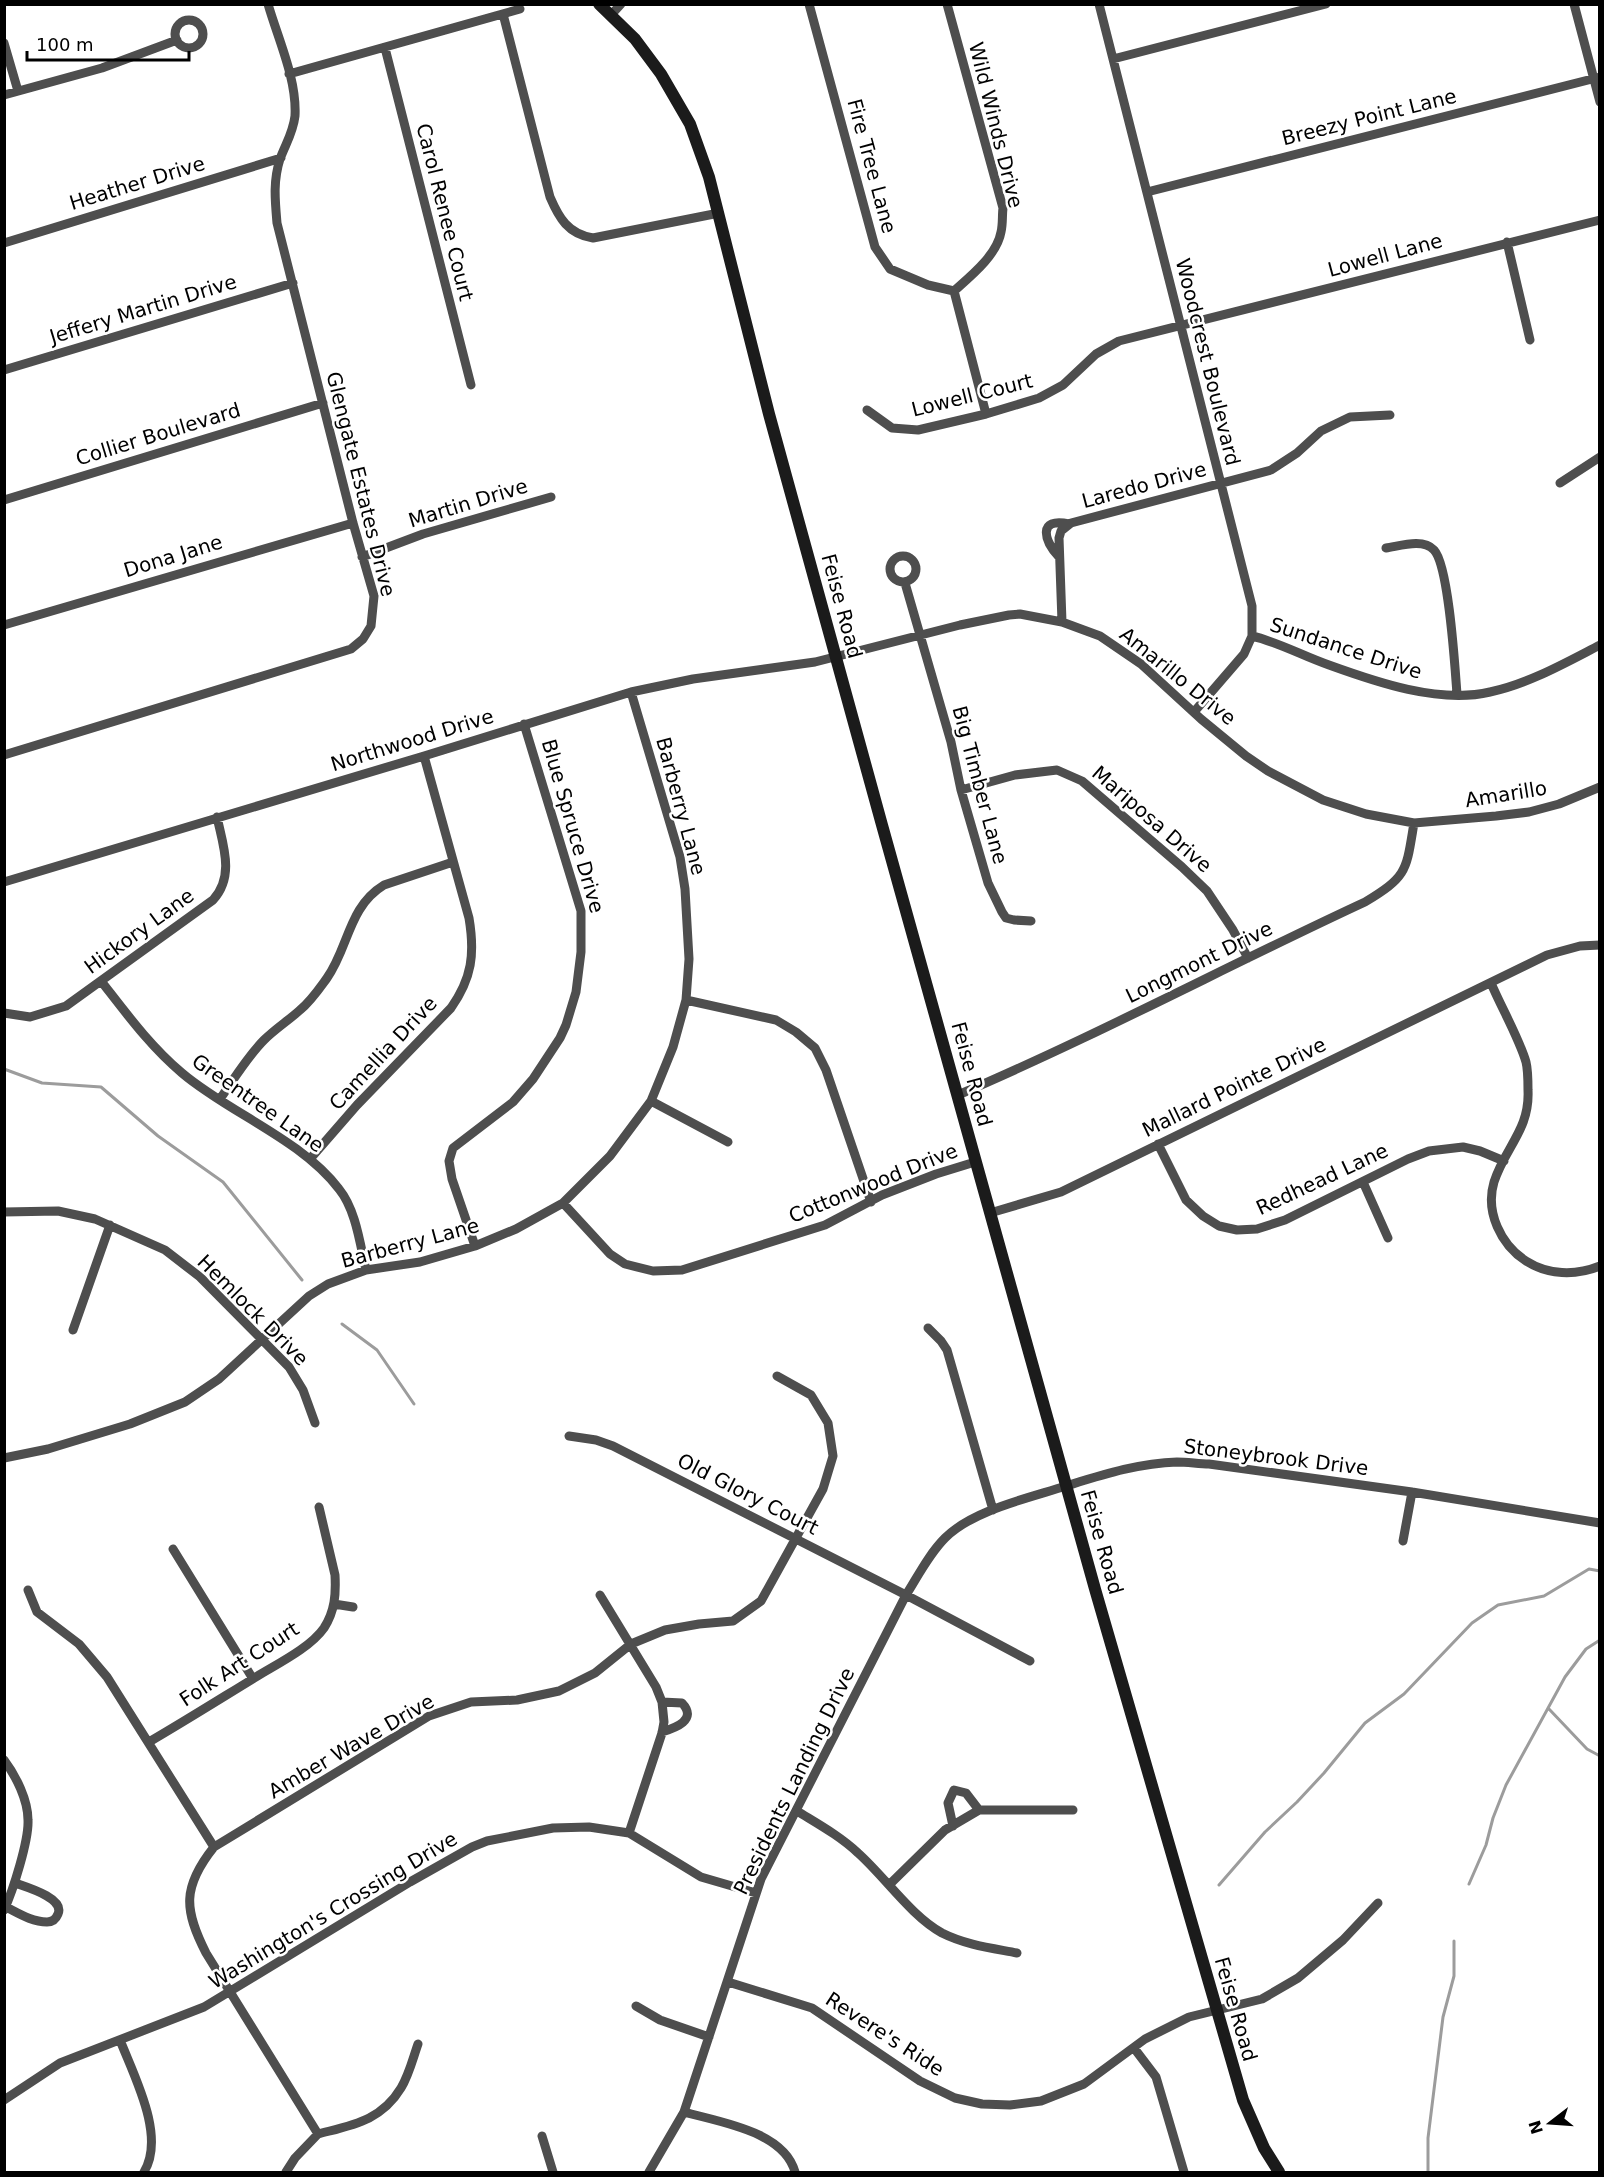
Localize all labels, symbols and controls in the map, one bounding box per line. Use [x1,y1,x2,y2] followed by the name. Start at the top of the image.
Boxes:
[27,24,189,62] scale bar
[36,34,94,55] text: 100 m
[964,40,1028,210] street label: Wild Winds Drive
[1279,84,1459,150] street label: Breezy Point Lane
[842,96,902,236] street label: Fire Tree Lane
[411,121,479,303] street label: Carol Renee Court
[66,151,208,215] street label: Heather Drive
[1325,228,1445,282] street label: Lowell Lane
[1171,256,1245,468] street label: Woodcrest Boulevard
[45,269,239,349] street label: Jeffery Martin Drive
[909,368,1035,422] street label: Lowell Court
[321,369,401,599] street label: Glengate Estates Drive
[73,398,243,470] street label: Collier Boulevard
[1079,457,1209,513] street label: Laredo Drive
[405,473,531,533] street label: Martin Drive
[121,530,225,582] street label: Dona Jane
[816,551,868,661] street label: Feise Road
[1267,612,1425,684] street label: Sundance Drive
[1115,622,1241,730] street label: Amarillo Drive
[947,703,1013,867] street label: Big Timber Lane
[328,704,496,776] street label: Northwood Drive
[651,734,711,878] street label: Barberry Lane
[537,736,609,916] street label: Blue Spruce Drive
[1087,761,1217,877] street label: Mariposa Drive
[1463,776,1549,812] street label: Amarillo
[80,883,198,979] street label: Hickory Lane
[1122,916,1276,1008] street label: Longmont Drive
[324,991,442,1115] street label: Camellia Drive
[946,1019,998,1129] street label: Feise Road
[1138,1032,1330,1142] street label: Mallard Pointe Drive
[187,1049,329,1157] street label: Greentree Lane
[785,1138,961,1228] street label: Cottonwood Drive
[1252,1138,1392,1220] street label: Redhead Lane
[338,1213,482,1273] street label: Barberry Lane
[193,1250,313,1370] street label: Hemlock Drive
[1182,1434,1370,1480] street label: Stoneybrook Drive
[673,1448,823,1540] street label: Old Glory Court
[1076,1487,1128,1597] street label: Feise Road
[175,1616,303,1712] street label: Folk Art Court
[729,1664,859,1898] street label: Presidents Landing Drive
[264,1689,438,1803] street label: Amber Wave Drive
[205,1826,461,1994] street label: Washington's Crossing Drive
[1210,1954,1262,2064] street label: Feise Road
[821,1987,949,2081] street label: Revere's Ride
[1520,2093,1580,2153] north arrow
[1525,2118,1547,2136] text: N

